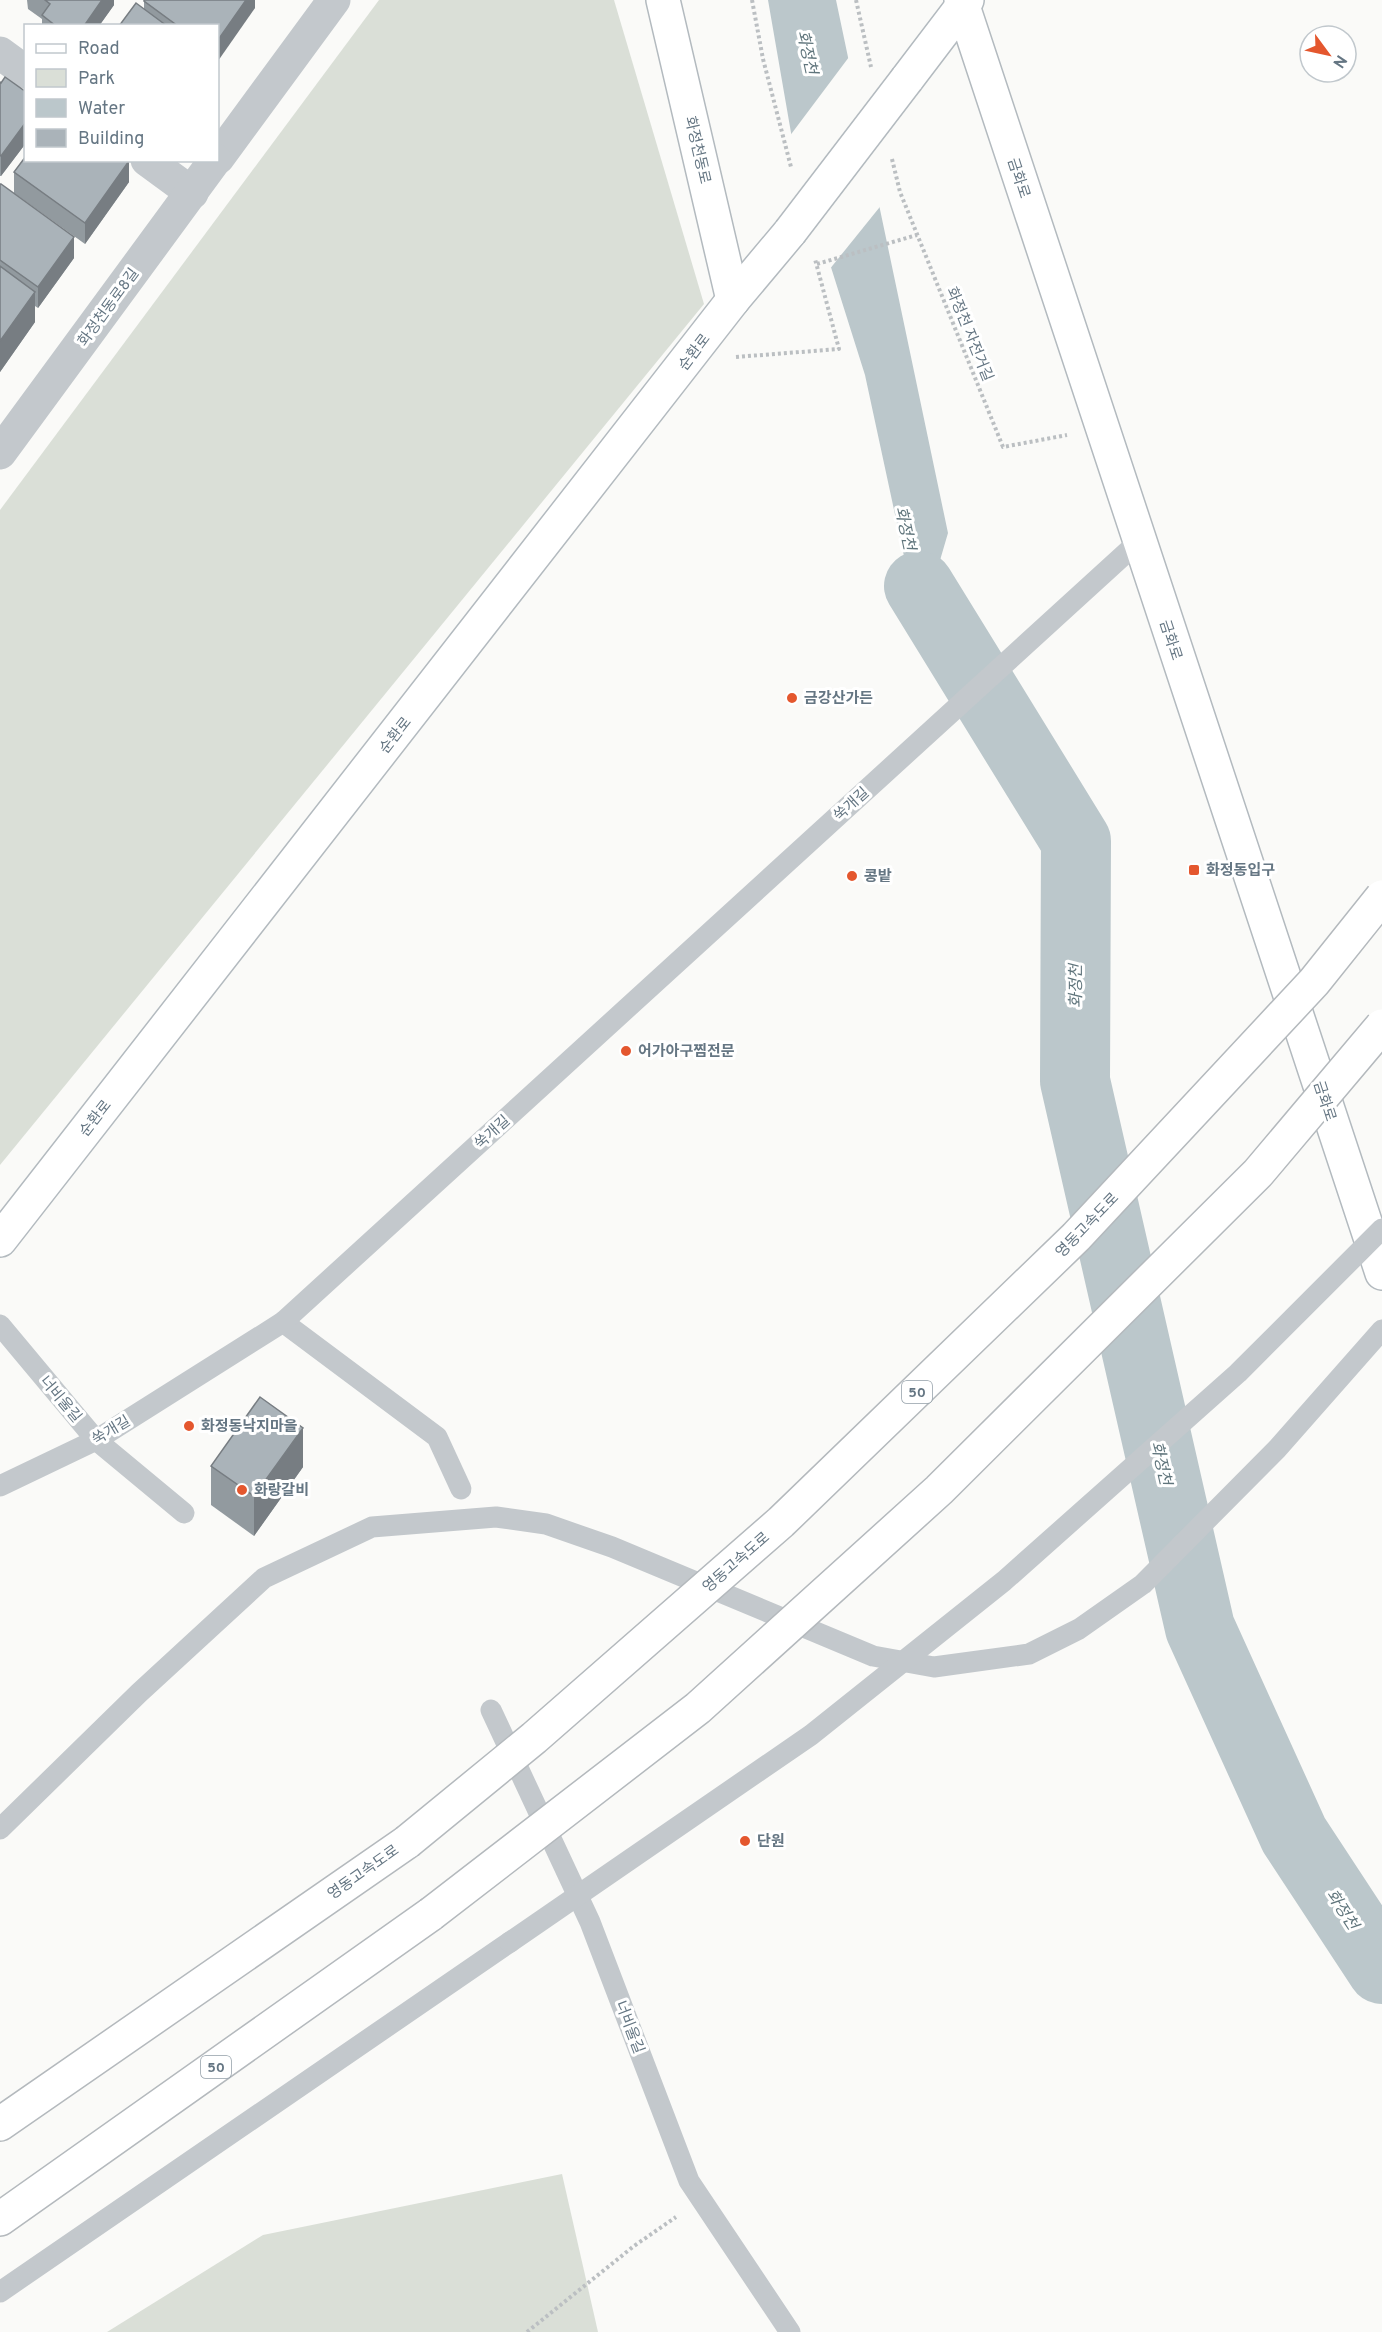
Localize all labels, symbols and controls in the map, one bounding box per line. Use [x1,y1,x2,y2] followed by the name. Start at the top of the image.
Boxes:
[24,24,219,162] legend
[1298,24,1358,84] north arrow
[792,29,821,78] water label: 화정천
[78,38,120,61] text: Road
[1327,51,1350,71] text: N
[78,68,115,91] text: Park
[78,98,125,121] text: Water
[680,114,715,186] street label: 화정천동로
[78,128,144,151] text: Building
[1002,156,1033,201] street label: 금화로
[74,265,144,351] street label: 화정천동로8길
[941,284,997,385] street label: 화정천 자전거길
[674,330,715,375] street label: 순환로
[890,505,919,554] water label: 화정천
[1154,618,1185,663] street label: 금화로
[804,690,873,709] place label: 금강산가든
[785,691,799,705] marker: 금강산가든
[375,713,416,758] street label: 순환로
[830,784,874,826] street label: 쑥개길
[1206,862,1275,881] place label: 화정동입구
[1187,863,1201,877] marker: 화정동입구
[864,868,892,887] place label: 콩밭
[845,869,859,883] marker: 콩밭
[1067,962,1087,1008] water label: 화정천
[638,1043,735,1062] place label: 어가아구찜전문
[619,1044,633,1058] marker: 어가아구찜전문
[1308,1079,1339,1124] street label: 금화로
[75,1096,116,1141] street label: 순환로
[471,1112,515,1154] street label: 쑥개길
[1052,1190,1124,1262] street label: 영동고속도로
[35,1373,85,1427] street label: 너비울길
[902,1381,932,1403] road number: 50
[89,1412,134,1450] street label: 쑥개길
[201,1418,298,1437] place label: 화정동낙지마을
[182,1419,196,1433] marker: 화정동낙지마을
[1145,1440,1175,1489] water label: 화정천
[254,1482,309,1501] place label: 화랑갈비
[235,1483,249,1497] marker: 화랑갈비
[700,1529,774,1597] street label: 영동고속도로
[757,1833,785,1852] place label: 단원
[738,1834,752,1848] marker: 단원
[324,1842,403,1905] street label: 영동고속도로
[1321,1886,1363,1936] water label: 화정천
[610,1998,647,2057] street label: 너비울길
[201,2056,231,2078] road number: 50

